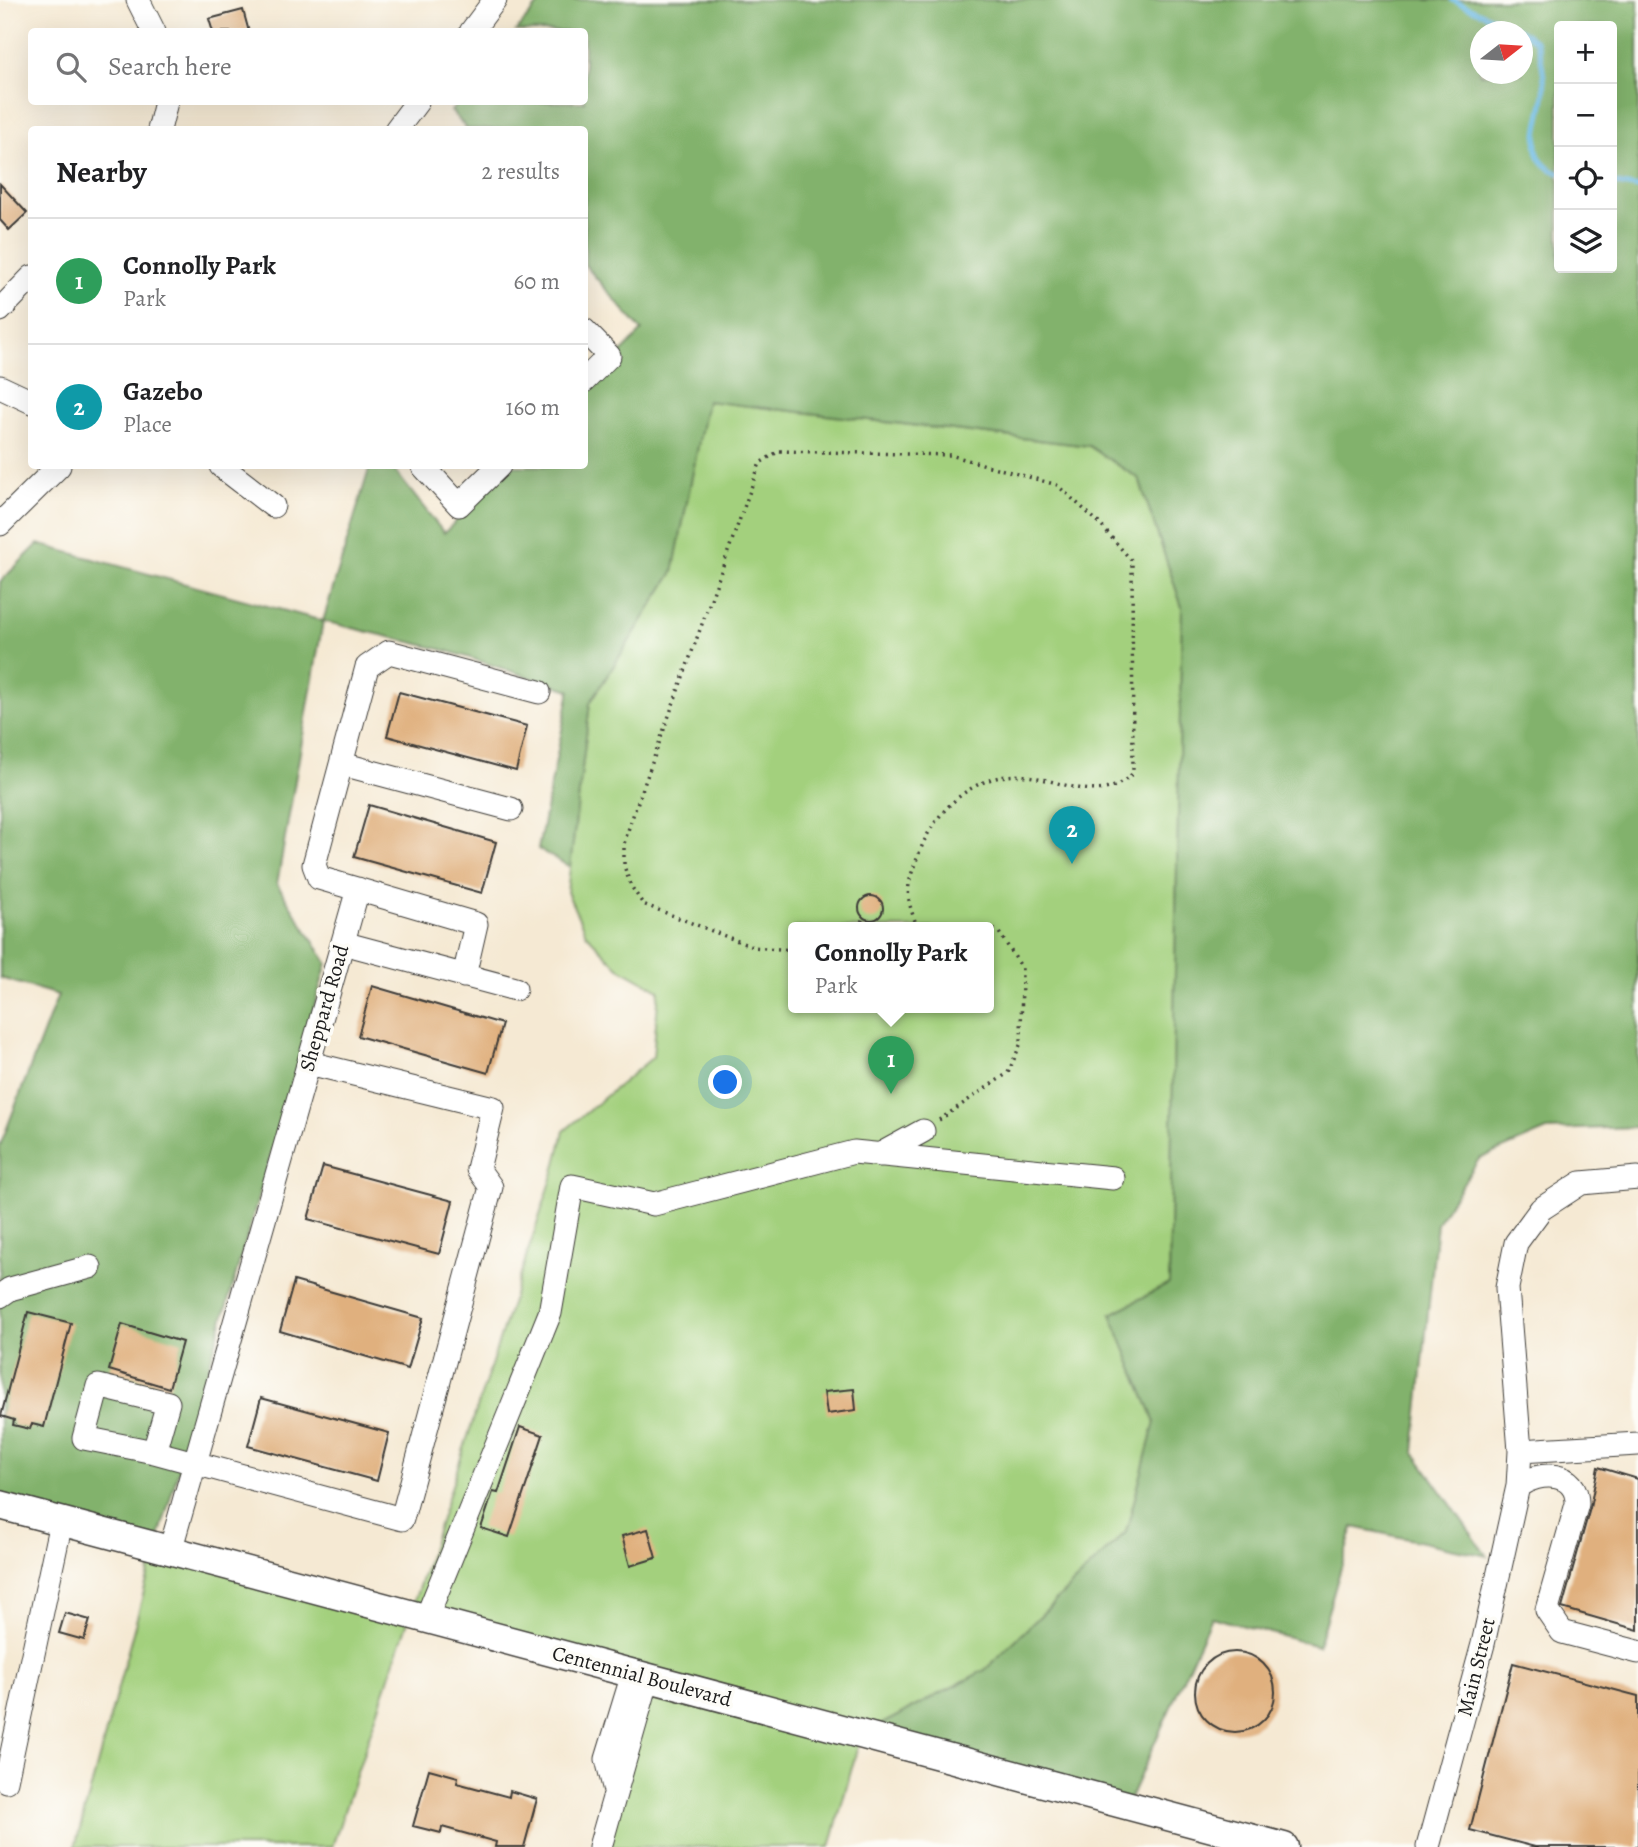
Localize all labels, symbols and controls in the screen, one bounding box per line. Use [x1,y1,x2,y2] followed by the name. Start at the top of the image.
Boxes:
[1470,21,1533,84] north arrow
[1554,21,1617,273] map controls
[1554,21,1617,84] button: +
[28,28,588,105] search box
[52,48,90,86] icon: search
[108,49,232,84] text: Search here
[1554,84,1617,147] button: −
[1554,147,1617,210] button: locate
[56,152,147,192] text: Nearby
[482,156,560,187] text: 2 results
[1554,210,1617,273] button: layers
[123,248,276,283] text: Connolly Park
[75,266,83,297] text: 1
[513,266,560,297] text: 60 m
[123,283,166,314] text: Park
[123,374,203,409] text: Gazebo
[73,392,85,423] text: 2
[506,392,560,423] text: 160 m
[123,409,172,440] text: Place
[1049,806,1095,864] pin: 2
[788,922,994,1013] popup
[815,935,967,970] text: Connolly Park
[293,941,356,1075] street label: Sheppard Road
[815,970,858,1001] text: Park
[868,1036,914,1094] pin: 1
[708,1065,742,1099] your location
[1450,1615,1502,1719] street label: Main Street
[549,1639,735,1714] street label: Centennial Boulevard

